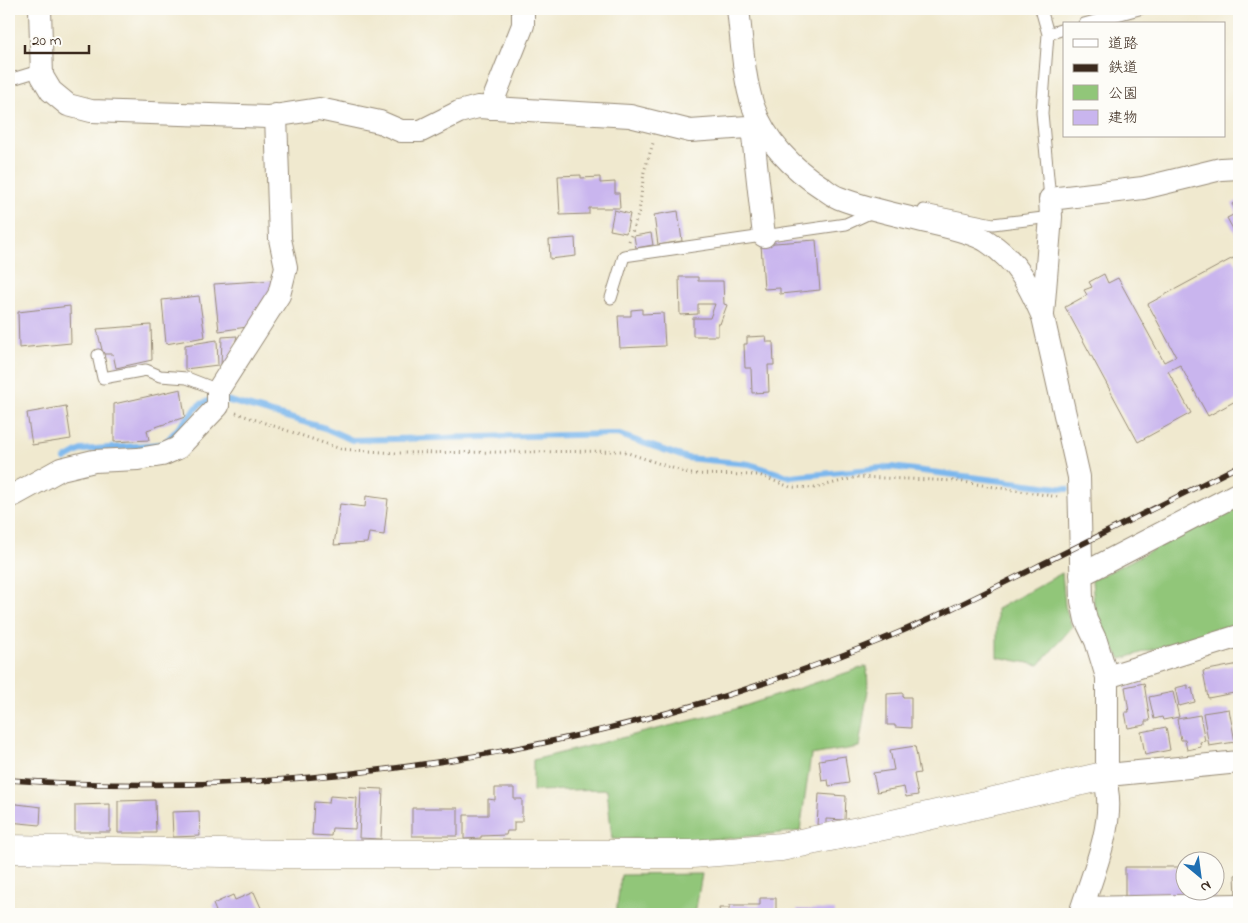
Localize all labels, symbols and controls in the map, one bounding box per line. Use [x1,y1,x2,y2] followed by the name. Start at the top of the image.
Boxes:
[25,22,89,54] scale bar
[1063,22,1226,138] legend
[32,30,62,52] text: 20 m
[1108,33,1138,55] text: 道路
[1108,57,1138,79] text: 鉄道
[1108,83,1138,105] text: 公園
[1108,107,1138,129] text: 建物
[1176,850,1226,900] north arrow
[1196,875,1215,898] text: N

